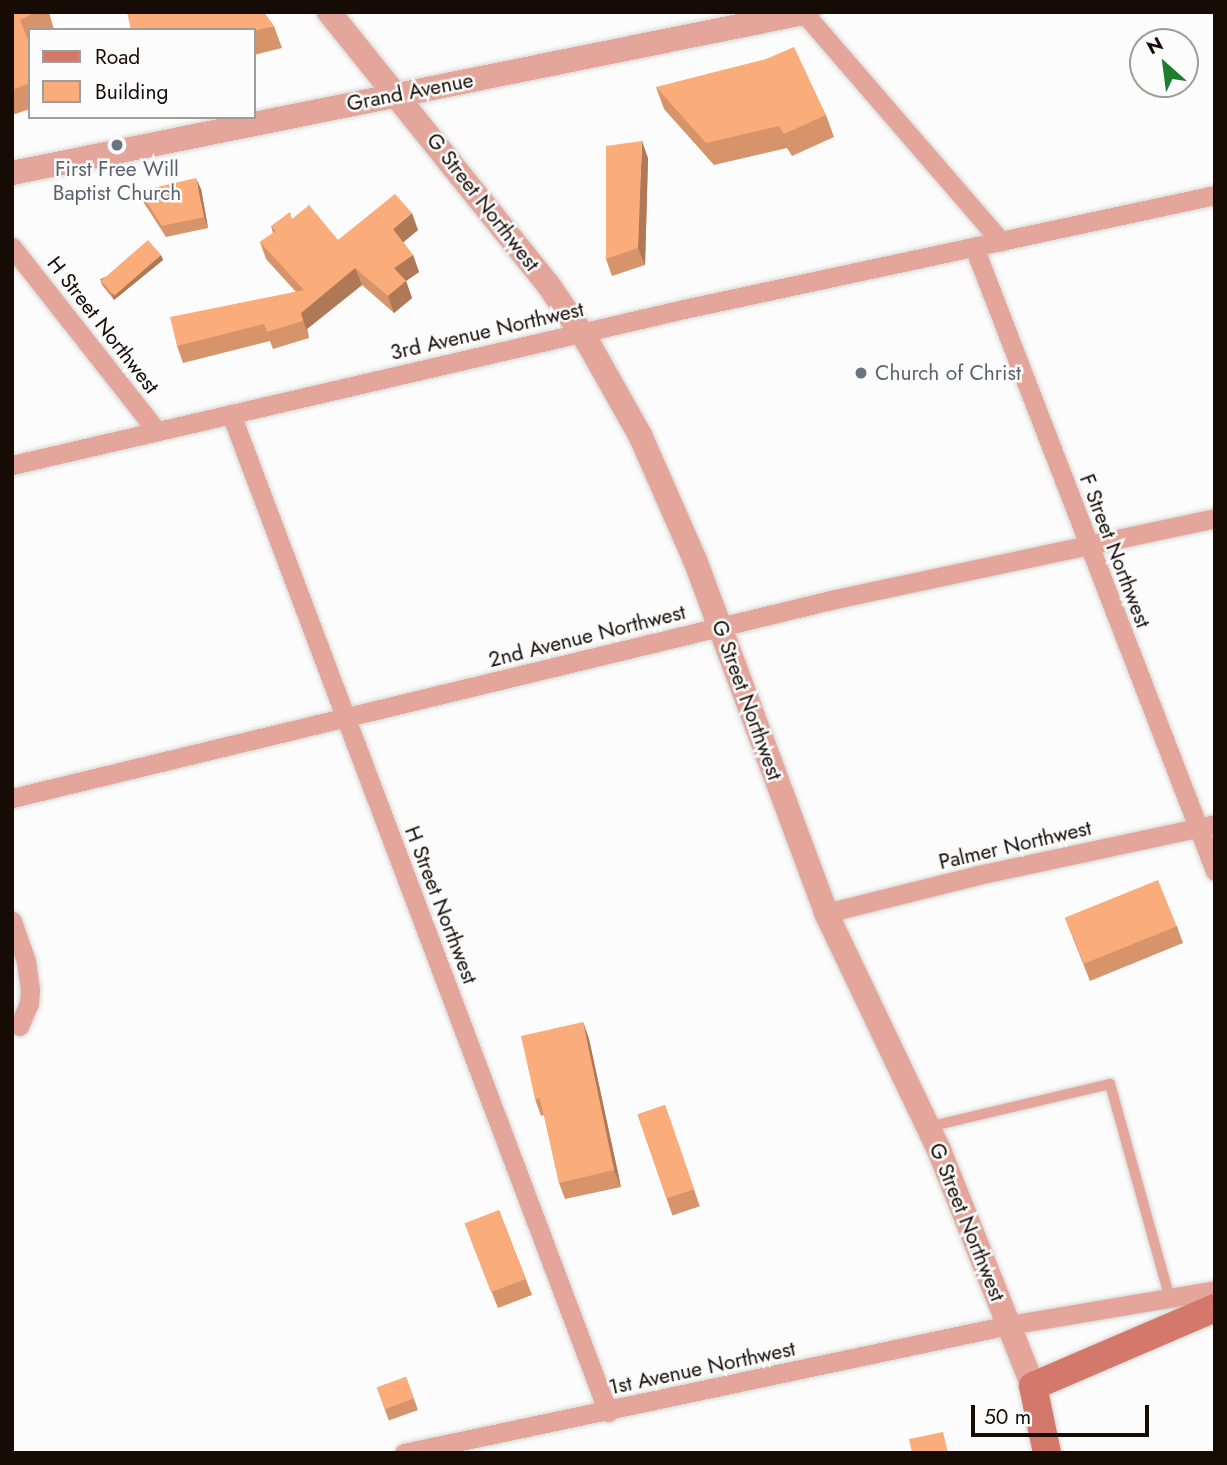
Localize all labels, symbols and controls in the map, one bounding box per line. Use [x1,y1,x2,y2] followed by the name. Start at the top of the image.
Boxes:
[28,28,256,119] legend
[1129,28,1199,98] north arrow
[1142,30,1168,61] text: N
[95,42,140,72] text: Road
[345,67,475,117] street label: Grand Avenue
[95,77,168,107] text: Building
[421,128,545,276] street label: G Street Northwest
[109,137,125,153] marker: First Free Will Baptist Church
[53,156,181,206] place label: First Free Will Baptist Church
[42,251,164,399] street label: H Street Northwest
[388,296,586,366] street label: 3rd Avenue Northwest
[875,360,1021,386] place label: Church of Christ
[853,365,869,381] marker: Church of Christ
[1074,471,1156,631] street label: F Street Northwest
[486,599,688,673] street label: 2nd Avenue Northwest
[706,617,788,783] street label: G Street Northwest
[936,815,1094,875] street label: Palmer Northwest
[399,823,483,987] street label: H Street Northwest
[924,1139,1010,1305] street label: G Street Northwest
[606,1336,798,1400] street label: 1st Avenue Northwest
[975,1392,1154,1436] scale bar
[984,1402,1031,1432] text: 50 m

